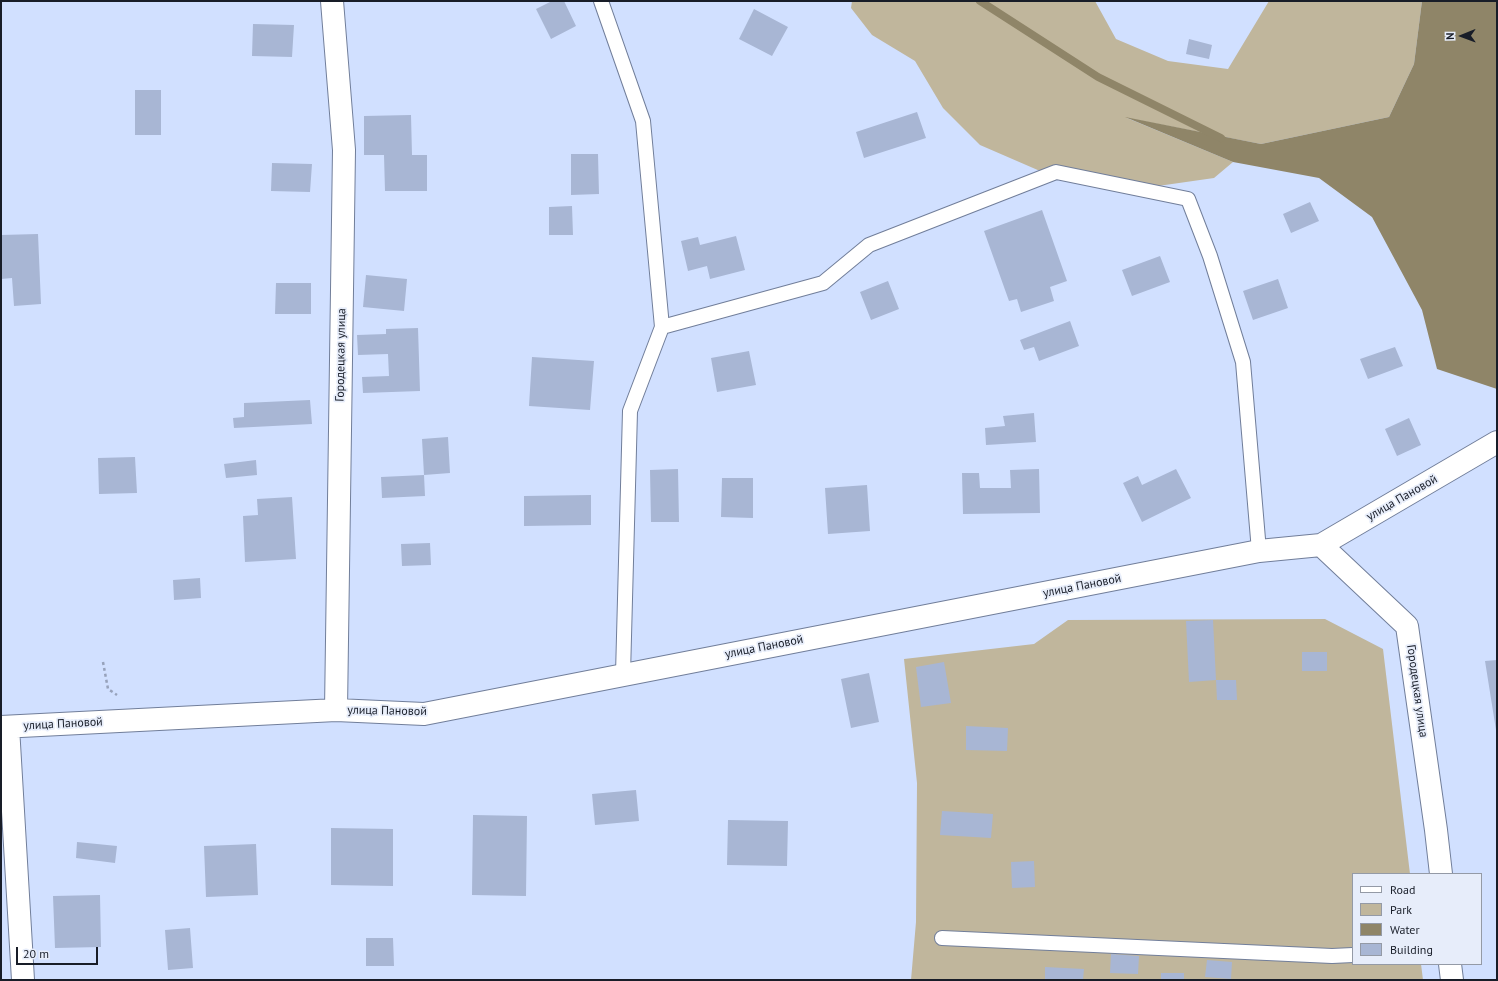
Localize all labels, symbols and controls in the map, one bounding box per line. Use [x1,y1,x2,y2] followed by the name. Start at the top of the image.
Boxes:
[1442,16,1482,56] north arrow
[1443,32,1457,40] text: N
[333,308,349,402] street label: Городецкая улица
[1364,472,1440,524] street label: улица Пановой
[1042,571,1122,601] street label: улица Пановой
[724,632,804,662] street label: улица Пановой
[1403,644,1431,738] street label: Городецкая улица
[347,703,427,719] street label: улица Пановой
[23,715,103,733] street label: улица Пановой
[1352,873,1482,965] legend
[1390,882,1415,897] text: Road
[1390,902,1412,917] text: Park
[1390,922,1420,937] text: Water
[18,939,100,965] scale bar
[1390,942,1433,957] text: Building
[23,946,49,961] text: 20 m

